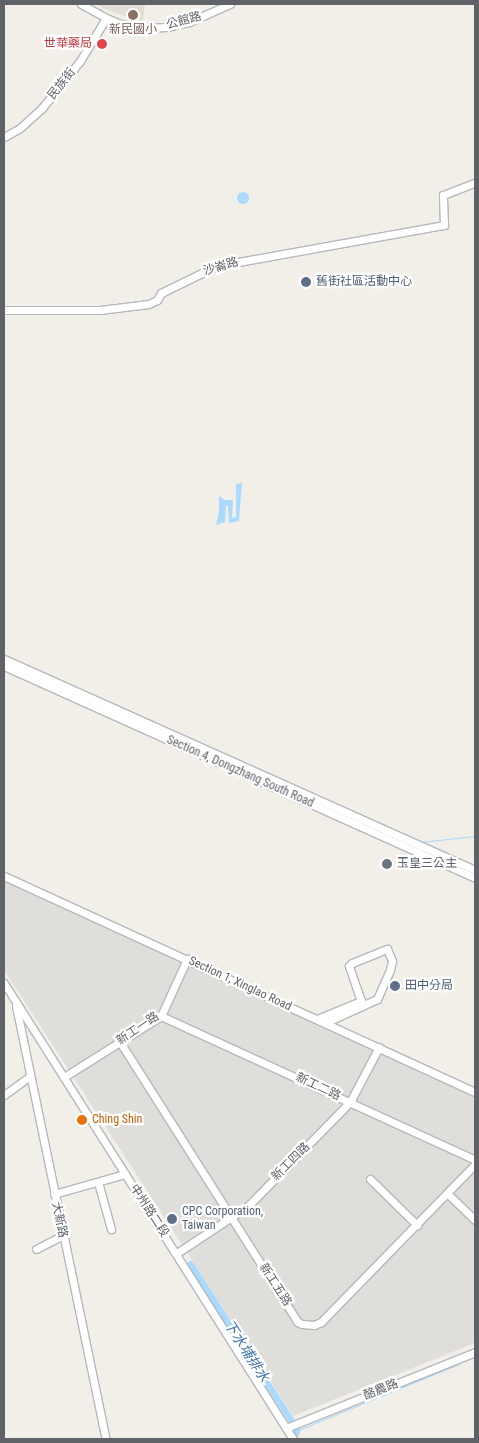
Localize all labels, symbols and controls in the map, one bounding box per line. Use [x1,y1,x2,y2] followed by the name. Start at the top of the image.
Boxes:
[127,9,139,21] marker: 新民國小
[165,9,203,33] street label: 公館路
[109,23,157,37] place label: 新民國小
[44,37,92,51] place label: 世華藥局
[96,38,108,50] marker: 世華藥局
[45,65,79,103] street label: 民族街
[202,255,240,279] street label: 沙崙路
[316,275,412,289] place label: 舊街社區活動中心
[300,276,312,288] marker: 舊街社區活動中心
[164,733,316,811] street label: Section 4, Dongzhang South Road
[397,857,457,871] place label: 玉皇三公主
[381,858,393,870] marker: 玉皇三公主
[186,954,294,1014] street label: Section 1, Xinglao Road
[405,979,453,993] place label: 田中分局
[389,980,401,992] marker: 田中分局
[114,1010,162,1048] street label: 新工一路
[293,1070,343,1104] street label: 新工二路
[92,1113,142,1127] place label: Ching Shin
[76,1114,88,1126] marker: Ching Shin
[269,1140,313,1184] street label: 新工四路
[127,1182,171,1240] street label: 中州路二段
[48,1201,70,1239] street label: 大新路
[182,1205,263,1233] place label: CPC Corporation, Taiwan
[166,1213,178,1225] marker: CPC Corporation, Taiwan
[256,1261,294,1309] street label: 新工五路
[221,1317,273,1385] water label: 下水埔排水
[362,1377,400,1403] street label: 酪農路

